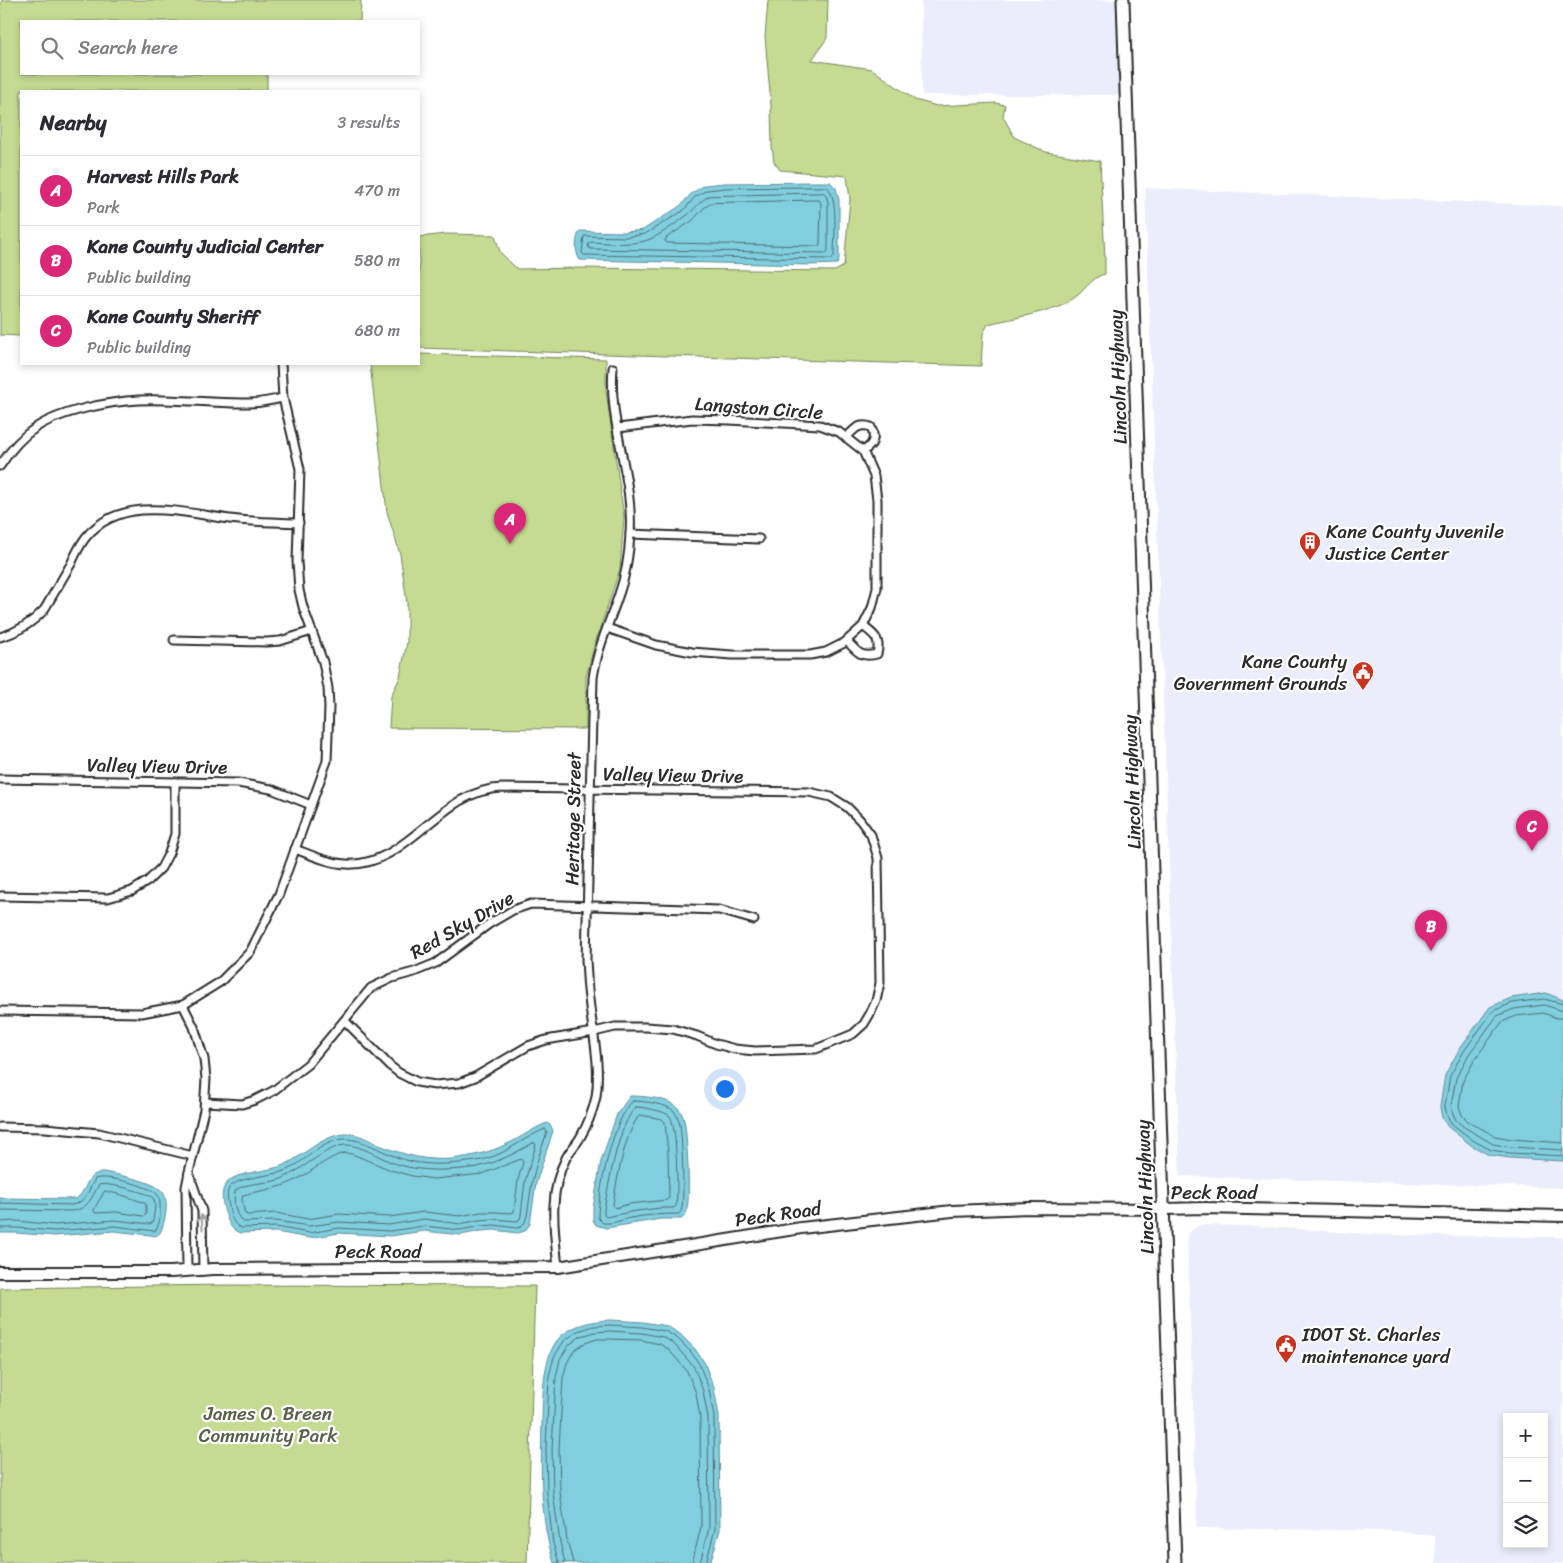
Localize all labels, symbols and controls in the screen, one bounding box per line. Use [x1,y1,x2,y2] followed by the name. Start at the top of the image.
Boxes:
[20,20,420,75] search box
[78,31,178,64] text: Search here
[38,34,66,62] icon: search
[40,104,106,142] text: Nearby
[337,108,400,137] text: 3 results
[87,160,239,193] text: Harvest Hills Park
[51,176,61,205] text: A
[354,176,400,205] text: 470 m
[87,193,120,222] text: Park
[87,230,323,263] text: Kane County Judicial Center
[51,246,61,275] text: B
[354,246,400,275] text: 580 m
[87,263,191,292] text: Public building
[87,300,259,333] text: Kane County Sheriff
[1099,309,1137,445] street label: Lincoln Highway
[51,316,61,345] text: C
[355,316,400,345] text: 680 m
[87,333,191,362] text: Public building
[694,387,825,429] street label: Langston Circle
[494,503,526,544] pin: A
[1325,515,1504,570] place label: Kane County Juvenile Justice Center
[1298,530,1322,561] building icon: Kane County Juvenile Justice Center
[1174,645,1347,700] place label: Kane County Government Grounds
[1351,660,1375,691] public building icon: Kane County Government Grounds
[1113,714,1151,850] street label: Lincoln Highway
[87,748,227,784] street label: Valley View Drive
[555,751,591,886] street label: Heritage Street
[603,757,743,793] street label: Valley View Drive
[1516,810,1548,851] pin: C
[404,882,521,968] street label: Red Sky Drive
[1415,910,1447,951] pin: B
[712,1076,738,1102] your location
[1126,1119,1164,1255] street label: Lincoln Highway
[1171,1176,1259,1209] street label: Peck Road
[733,1191,825,1236] street label: Peck Road
[198,1214,207,1230] one-way arrow
[335,1235,423,1268] street label: Peck Road
[1301,1318,1452,1373] place label: IDOT St. Charles maintenance yard
[1274,1333,1298,1364] public building icon: IDOT St. Charles maintenance yard
[199,1397,338,1452] park label: James O. Breen Community Park
[1503,1413,1548,1548] map controls
[1503,1413,1548,1458] button: +
[1503,1458,1548,1503] button: −
[1503,1503,1548,1548] button: layers

